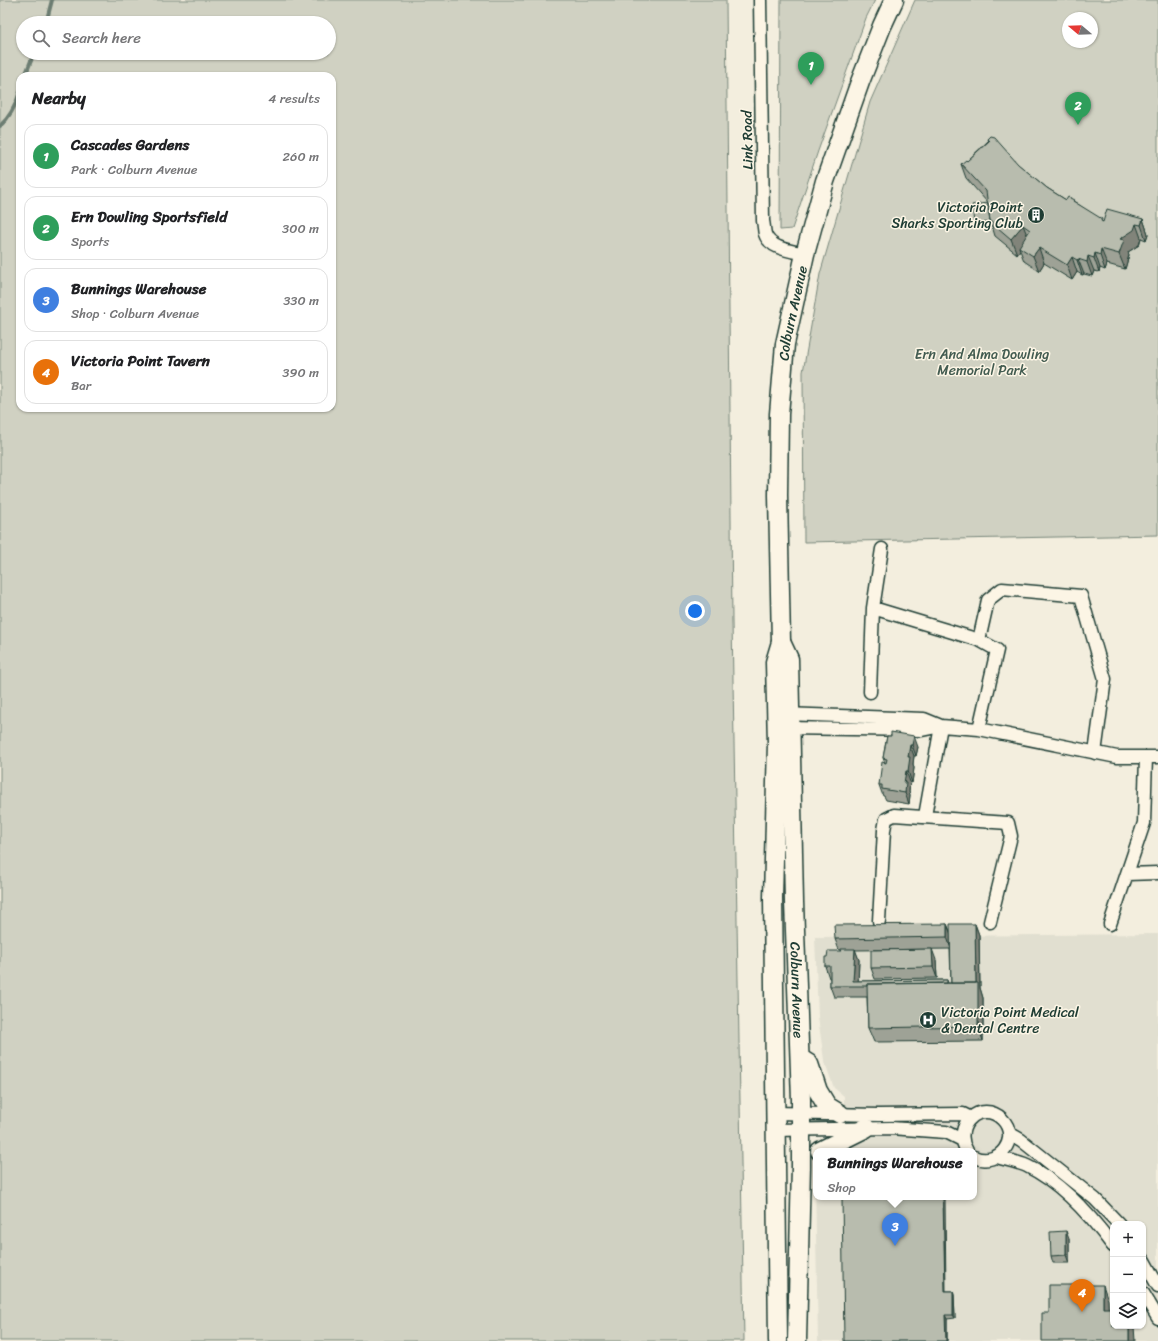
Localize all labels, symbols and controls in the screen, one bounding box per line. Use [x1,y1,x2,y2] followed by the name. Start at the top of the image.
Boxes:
[1062,12,1098,48] north arrow
[16,16,336,60] search box
[62,25,141,51] text: Search here
[30,27,52,49] icon: search
[798,52,824,85] pin: 1
[32,83,86,113] text: Nearby
[268,87,320,110] text: 4 results
[1065,92,1091,125] pin: 2
[734,109,761,170] street label: Link Road
[71,132,189,158] text: Cascades Gardens
[43,145,49,168] text: 1
[283,145,319,168] text: 260 m
[71,158,198,181] text: Park · Colburn Avenue
[892,195,1024,236] place label: Victoria Point Sharks Sporting Club
[71,204,227,230] text: Ern Dowling Sportsfield
[1026,205,1046,225] building icon: Victoria Point Sharks Sporting Club
[42,217,50,240] text: 2
[282,217,319,240] text: 300 m
[71,230,109,253] text: Sports
[772,263,815,362] street label: Colburn Avenue
[71,276,206,302] text: Bunnings Warehouse
[42,289,50,312] text: 3
[283,289,319,312] text: 330 m
[71,302,199,325] text: Shop · Colburn Avenue
[915,342,1049,383] park label: Ern And Alma Dowling Memorial Park
[71,348,210,374] text: Victoria Point Tavern
[42,361,50,384] text: 4
[282,361,319,384] text: 390 m
[71,374,91,397] text: Bar
[685,601,705,621] your location
[782,941,811,1039] street label: Colburn Avenue
[941,1000,1080,1041] place label: Victoria Point Medical & Dental Centre
[918,1010,938,1030] hospital icon: Victoria Point Medical & Dental Centre
[813,1148,977,1200] popup
[827,1150,963,1176] text: Bunnings Warehouse
[827,1176,856,1199] text: Shop
[882,1213,908,1246] pin: 3
[1110,1221,1146,1329] map controls
[1110,1221,1146,1257] button: +
[1110,1257,1146,1293] button: −
[1069,1279,1095,1312] pin: 4
[1110,1293,1146,1329] button: layers

